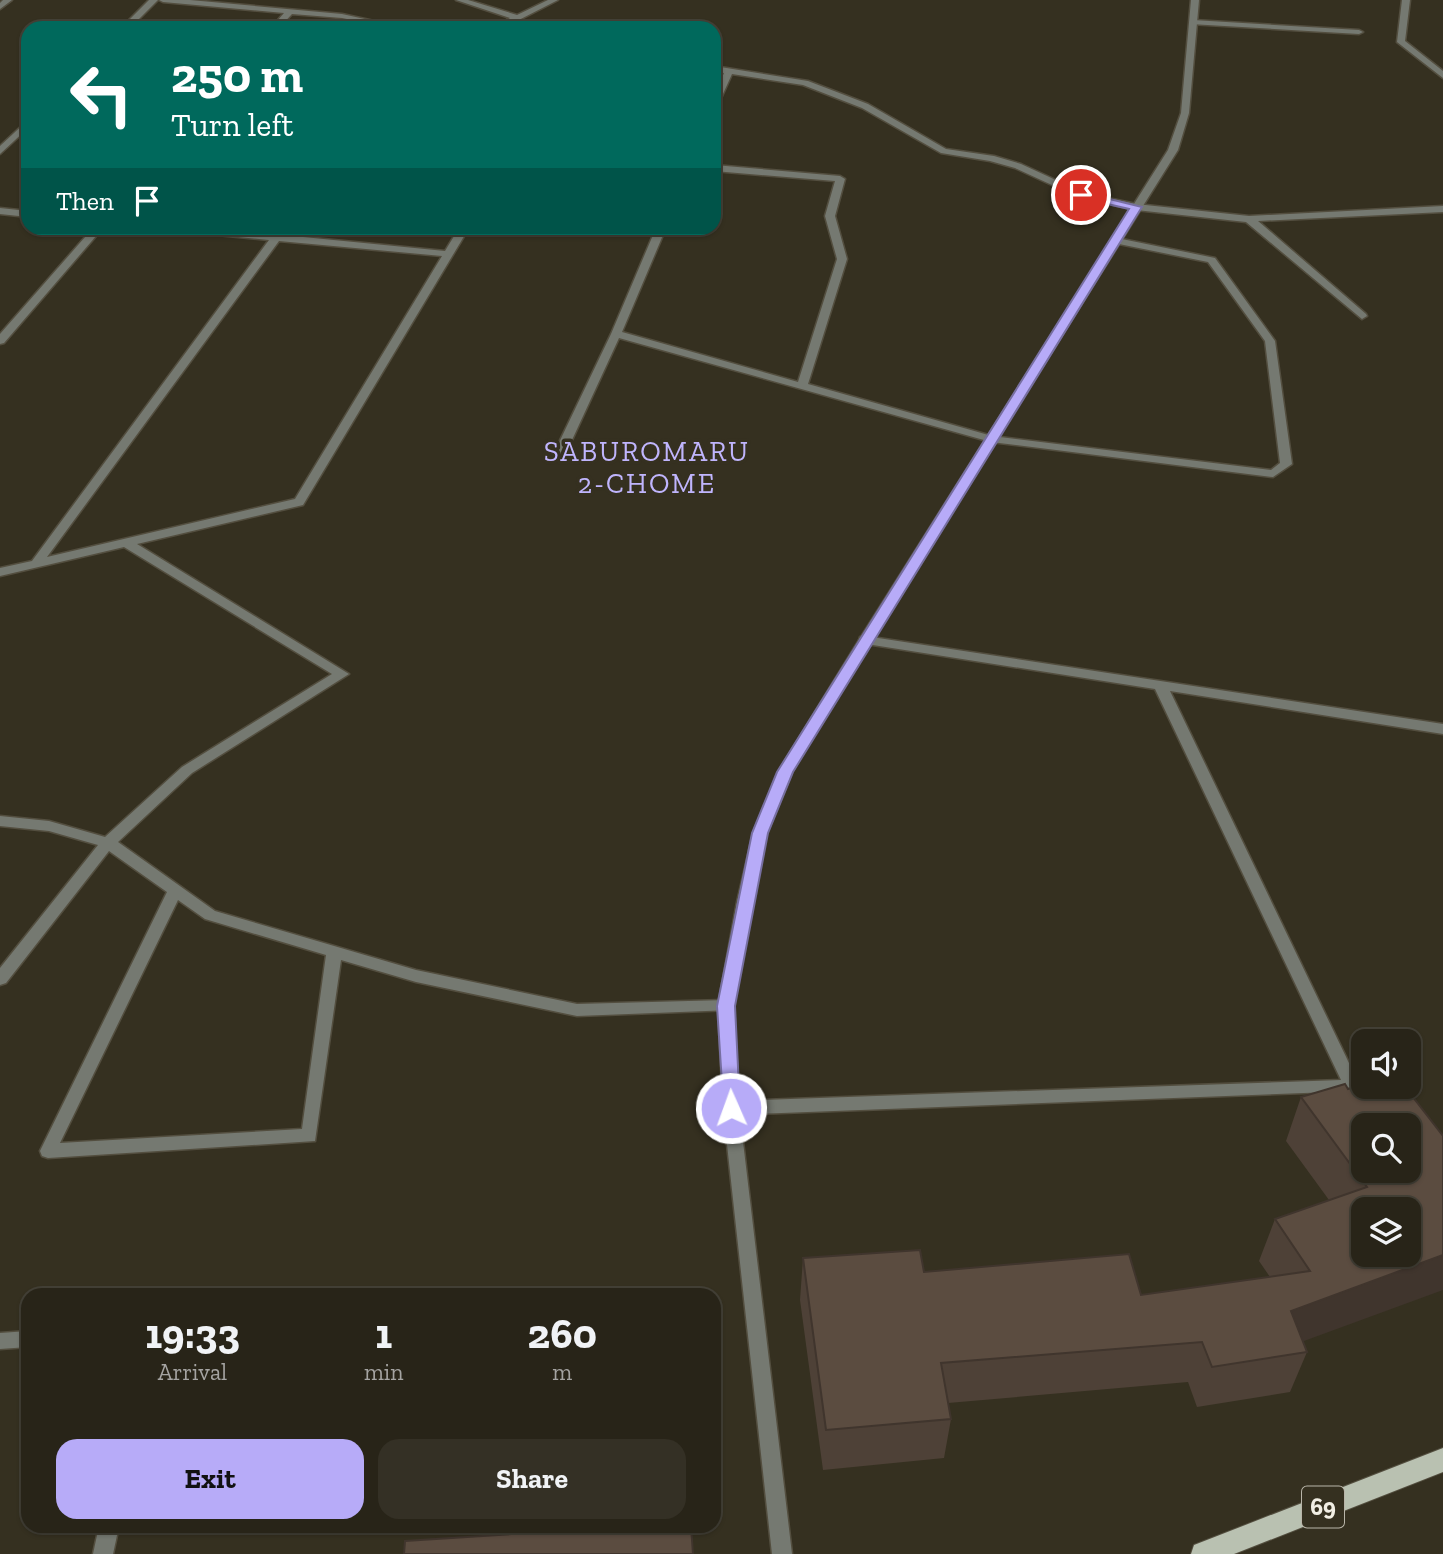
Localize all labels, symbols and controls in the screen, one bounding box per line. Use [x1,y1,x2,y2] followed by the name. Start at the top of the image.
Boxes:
[171,46,303,105] text: 250 m
[56,49,147,140] icon: left
[171,106,293,144] text: Turn left
[1051,165,1111,225] pin
[1062,176,1100,214] icon: arrive
[128,182,166,220] icon: arrive
[56,185,114,217] text: Then
[544,435,750,500] district label: SABUROMARU 2-CHOME
[1351,1029,1421,1267] map controls
[1351,1029,1421,1099] button: sound
[694,1071,768,1145] position arrow
[1351,1113,1421,1183] button: search
[1351,1197,1421,1267] button: layers
[145,1308,240,1359] text: 19:33
[375,1308,392,1359] text: 1
[528,1308,597,1359] text: 260
[158,1358,227,1386] text: Arrival
[364,1358,403,1386] text: min
[552,1358,572,1386] text: m
[56,1439,364,1519] button: Exit
[378,1439,686,1519] button: Share
[1302,1486,1344,1527] road number: 69

